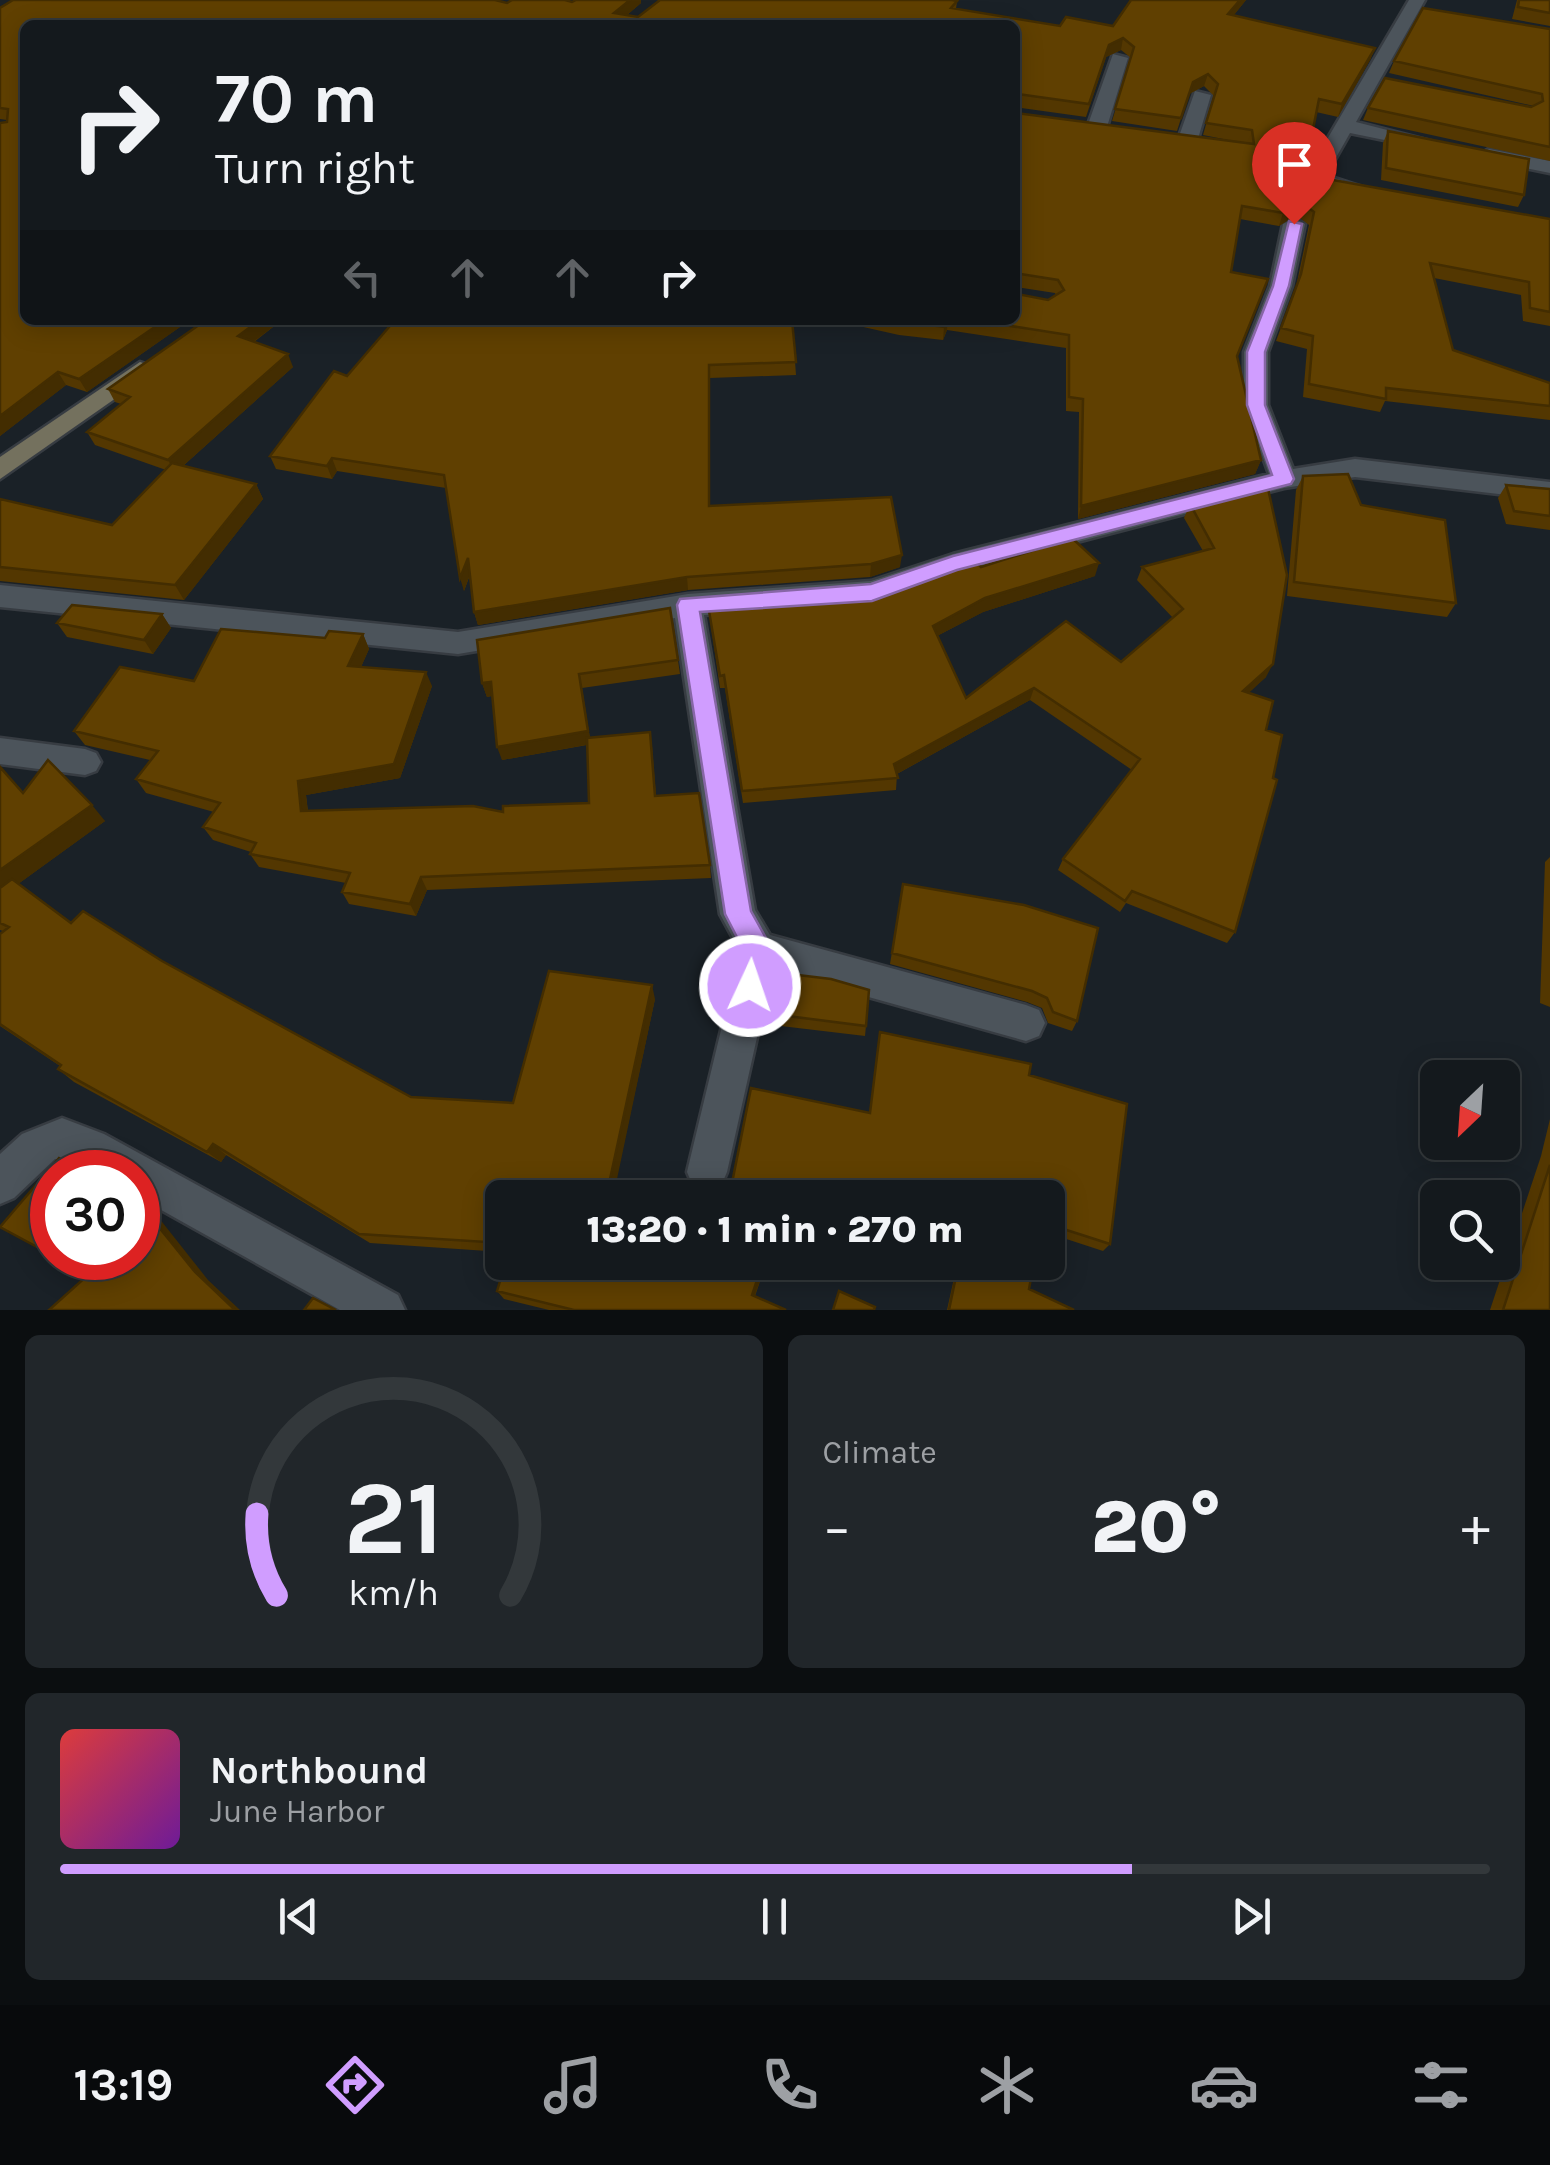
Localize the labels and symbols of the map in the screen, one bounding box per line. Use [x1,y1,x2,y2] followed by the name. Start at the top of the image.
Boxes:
[1252,122,1337,225] pin
[698,934,802,1038] position arrow
[1420,1060,1520,1160] north arrow
[30,1150,160,1280] speed limit sign: 30

